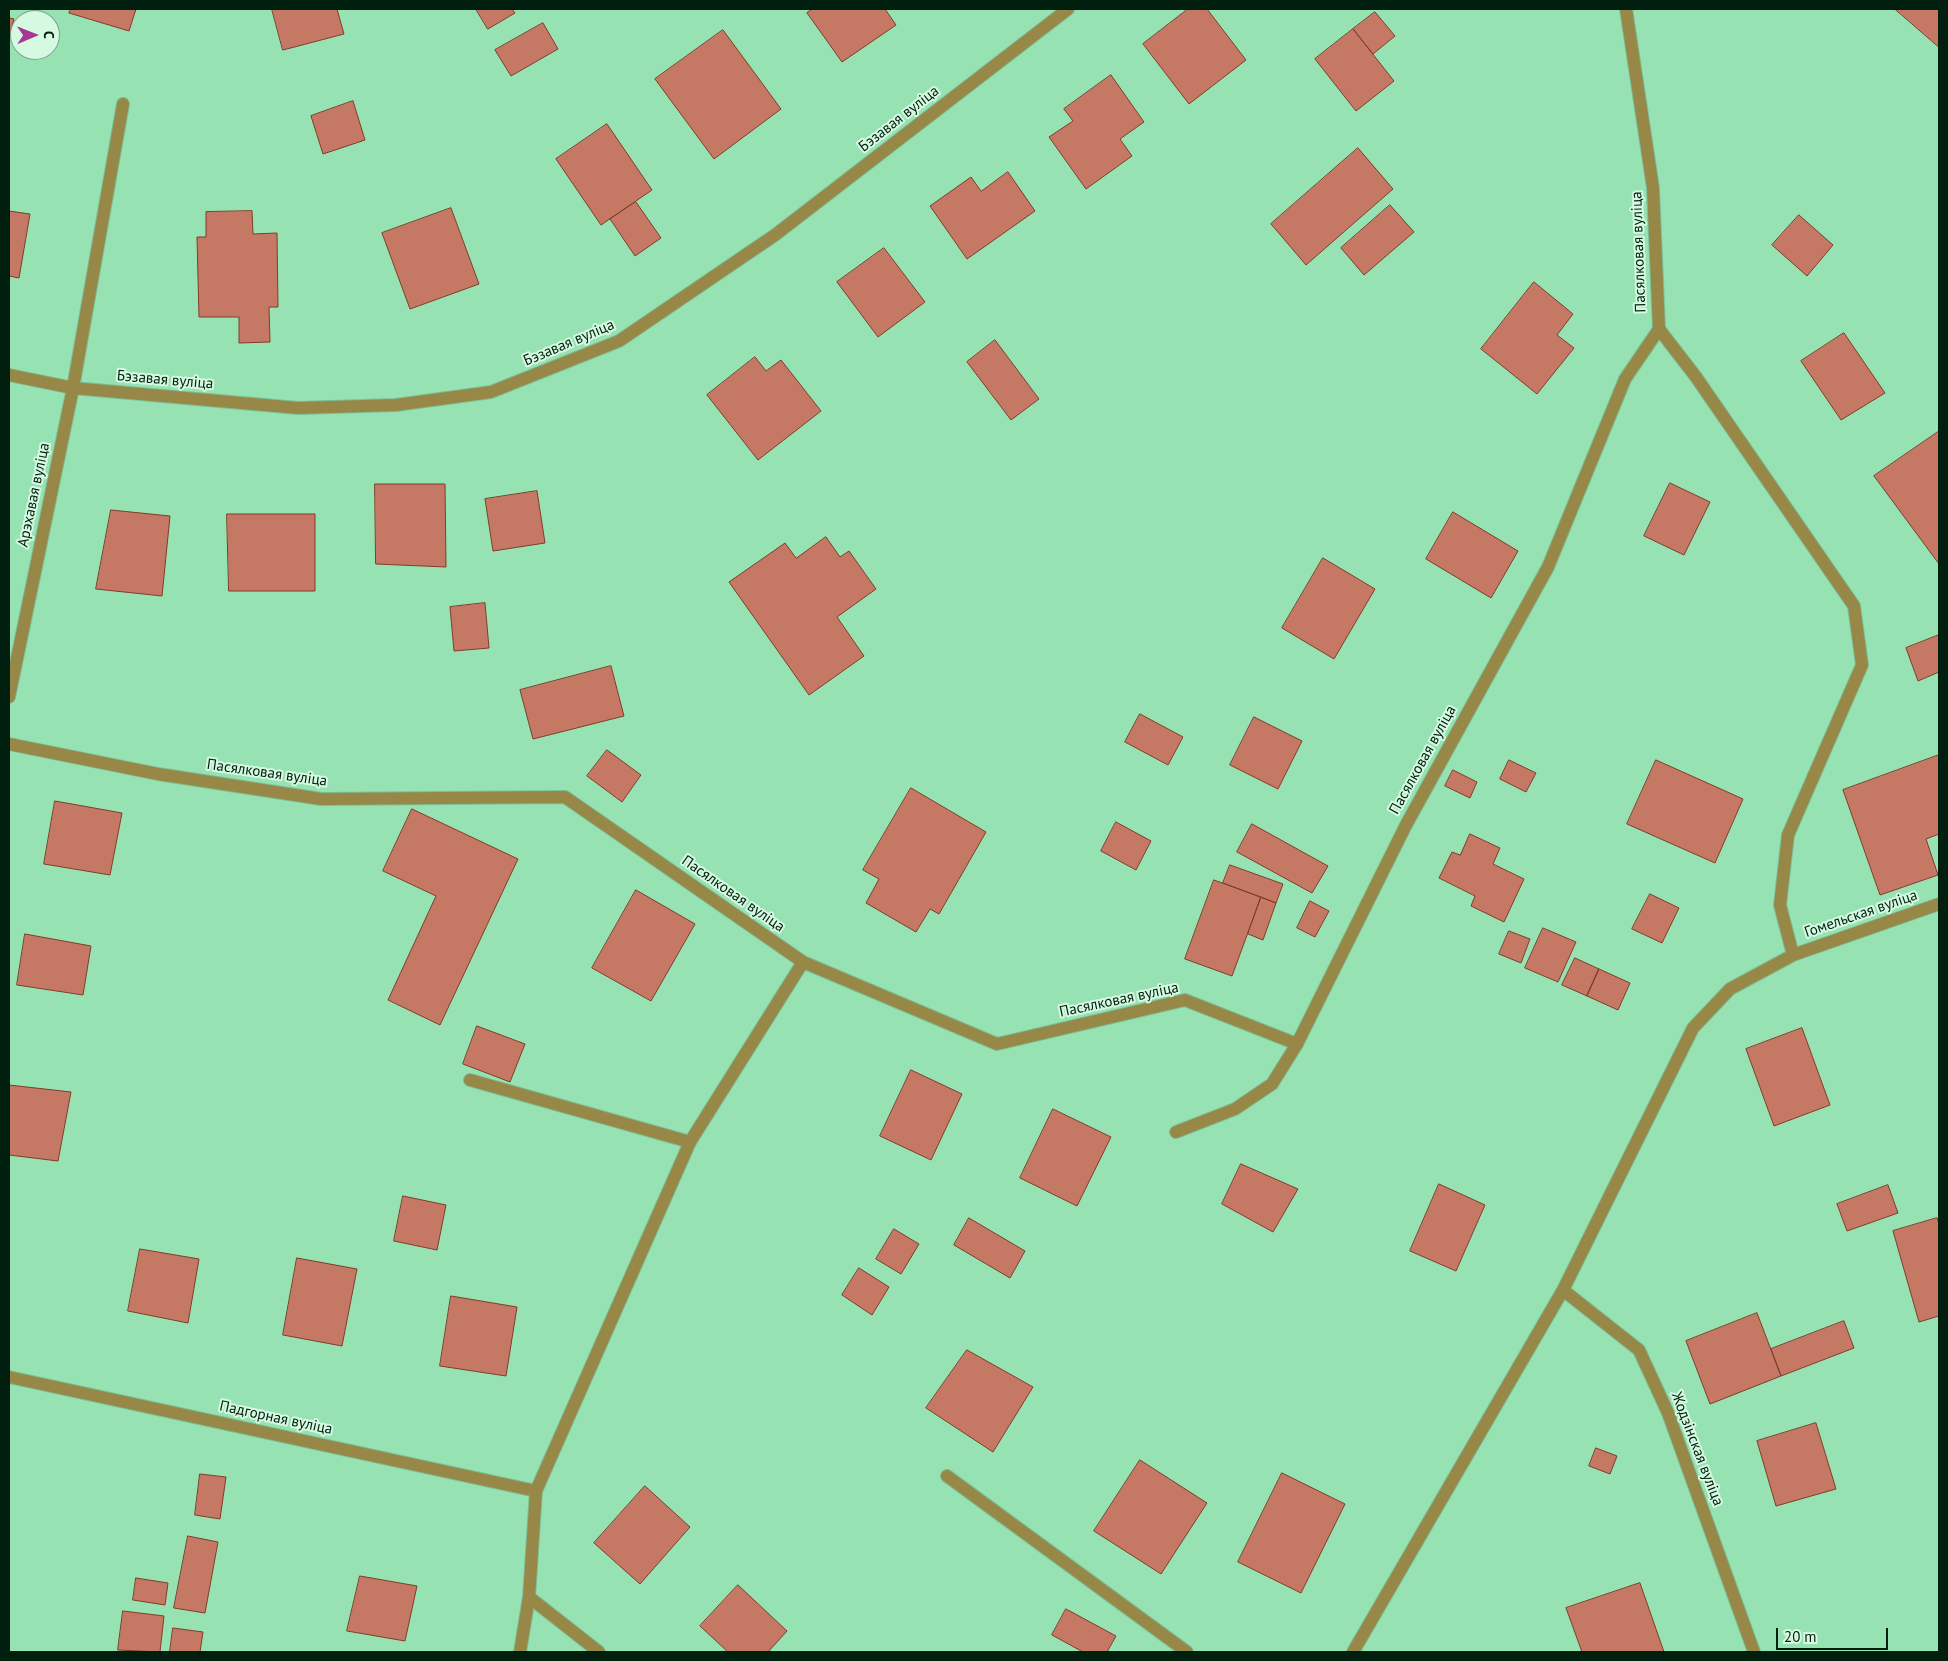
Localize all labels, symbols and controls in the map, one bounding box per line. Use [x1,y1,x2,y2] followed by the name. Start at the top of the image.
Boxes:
[10,10,60,60] north arrow
[40,31,58,39] text: С
[855,82,943,156] street label: Бэзавая вуліца
[1628,191,1650,313] street label: Пасялковая вуліца
[521,316,617,370] street label: Бэзавая вуліца
[116,367,214,393] street label: Бэзавая вуліца
[14,441,54,549] street label: Арэхавая вуліца
[1386,703,1460,817] street label: Пасялковая вуліца
[206,756,328,790] street label: Пасялковая вуліца
[678,852,788,936] street label: Пасялковая вуліца
[1802,886,1920,942] street label: Гомельская вуліца
[1058,979,1180,1021] street label: Пасялковая вуліца
[1667,1390,1727,1508] street label: Жодзінская вуліца
[218,1397,334,1439] street label: Падгорная вуліца
[1778,1618,1890,1650] scale bar
[1784,1627,1817,1646] text: 20 m

